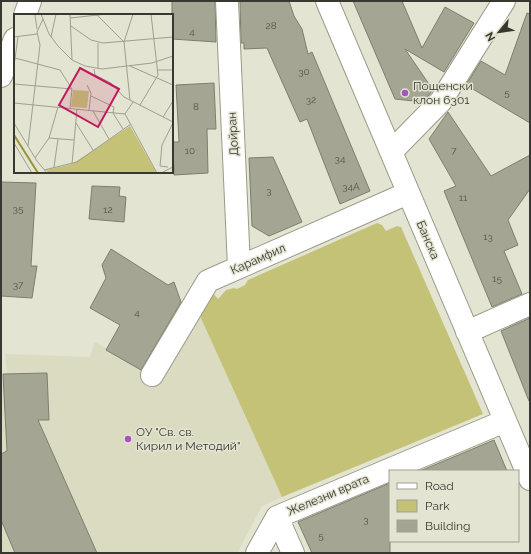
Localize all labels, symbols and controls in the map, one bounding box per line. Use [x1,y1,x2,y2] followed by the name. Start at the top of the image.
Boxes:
[479,12,519,52] north arrow
[14,14,173,173] inset map
[265,20,277,31] house number: 28
[189,26,195,37] house number: 4
[483,30,498,43] text: N
[298,66,310,77] house number: 30
[413,79,473,107] place label: Пощенски клон 6301
[504,87,510,98] house number: 5
[400,88,410,98] marker: Пощенски клон 6301
[306,94,316,105] house number: 32
[193,101,199,112] house number: 8
[225,112,241,156] street label: Дойран
[185,145,195,156] house number: 10
[451,145,457,156] house number: 7
[335,153,346,164] house number: 34
[342,181,360,192] house number: 34А
[266,185,272,196] house number: 3
[459,192,468,203] house number: 11
[13,203,24,214] house number: 35
[103,204,113,215] house number: 12
[414,219,442,261] street label: Банска
[483,231,493,242] house number: 13
[228,241,288,277] street label: Карамфил
[492,273,502,284] house number: 15
[13,279,24,290] house number: 37
[134,307,140,318] house number: 4
[136,425,240,453] place label: ОУ "Св. св. Кирил и Методий"
[123,434,133,444] marker: ОУ "Св. св. Кирил и Методий"
[389,470,519,542] legend
[285,471,371,519] street label: Железни врата
[425,479,454,493] text: Road
[425,499,450,513] text: Park
[363,514,369,525] house number: 3
[425,519,471,533] text: Building
[318,530,324,541] house number: 5

